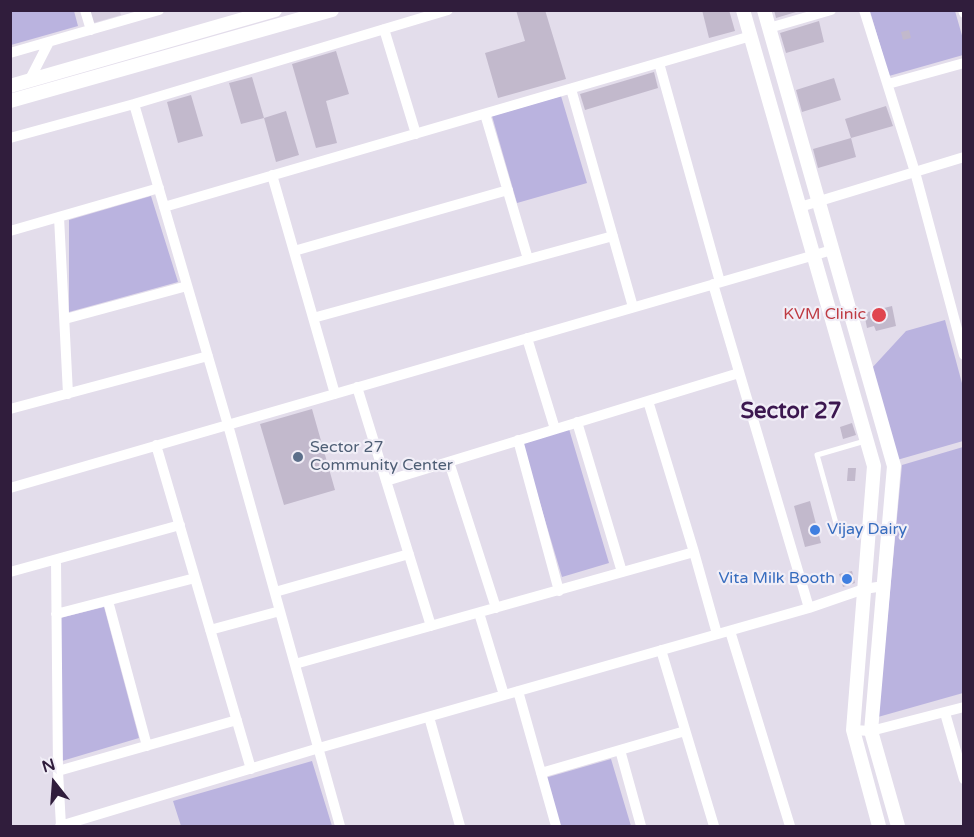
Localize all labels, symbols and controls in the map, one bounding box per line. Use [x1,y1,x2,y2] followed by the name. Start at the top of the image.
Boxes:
[783,305,866,325] place label: KVM Clinic
[870,306,888,324] marker: KVM Clinic
[740,399,842,425] district label: Sector 27
[310,438,453,476] place label: Sector 27 Community Center
[291,450,305,464] marker: Sector 27 Community Center
[827,520,907,540] place label: Vijay Dairy
[808,523,822,537] marker: Vijay Dairy
[718,569,835,589] place label: Vita Milk Booth
[840,572,854,586] marker: Vita Milk Booth
[24,753,84,813] north arrow
[40,754,58,777] text: N

